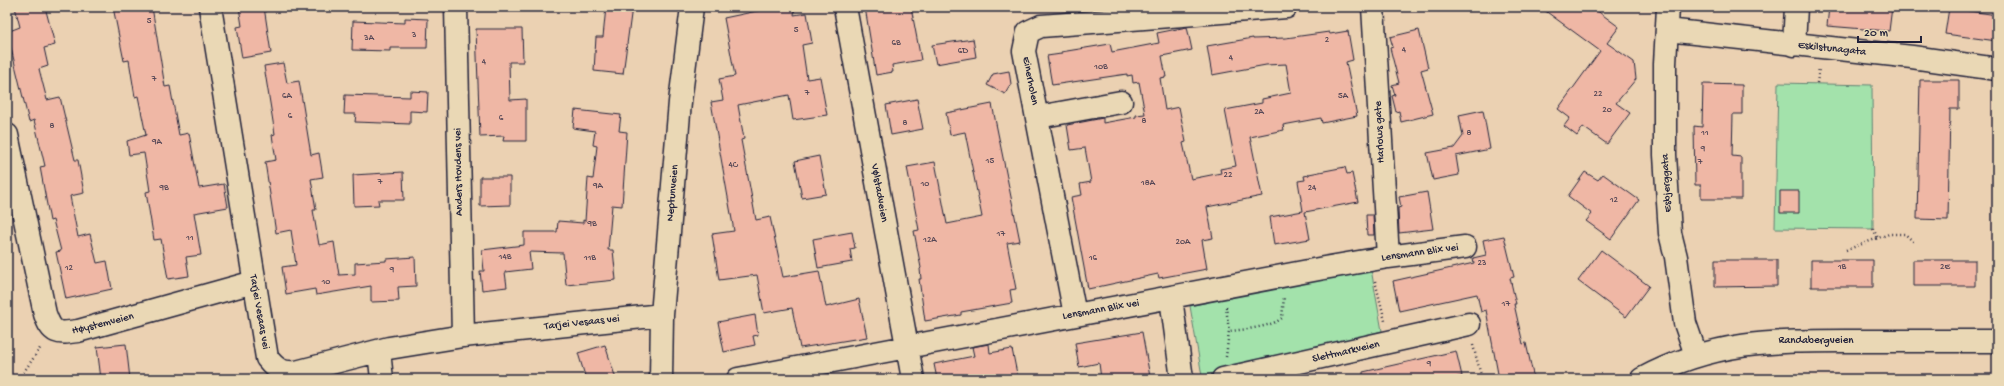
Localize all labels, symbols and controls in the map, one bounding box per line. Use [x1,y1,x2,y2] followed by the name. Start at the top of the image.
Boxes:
[147,16,152,27] house number: 5
[1858,18,1921,44] scale bar
[794,25,799,36] house number: 5
[1864,27,1889,41] text: 20 m
[411,30,417,41] house number: 3
[363,33,375,44] house number: 3A
[1325,35,1330,46] house number: 2
[891,38,901,49] house number: 6B
[1797,39,1868,59] street label: Eskilstunagata
[1402,45,1407,56] house number: 4
[958,46,968,57] house number: 6D
[1229,53,1234,64] house number: 4
[1019,56,1041,107] street label: Einerholen
[482,57,487,68] house number: 4
[1093,62,1108,73] house number: 10B
[151,74,157,85] house number: 7
[804,88,810,99] house number: 7
[1594,89,1603,100] house number: 22
[282,91,293,102] house number: 6A
[1338,91,1349,102] house number: 5A
[1372,100,1388,163] street label: Harlows gate
[1602,105,1612,116] house number: 20
[1254,107,1265,118] house number: 2A
[288,111,293,122] house number: 6
[499,113,504,124] house number: 6
[1142,116,1147,127] house number: 8
[903,118,908,129] house number: 8
[50,121,55,132] house number: 8
[452,128,466,216] street label: Anders Hovdens vei
[1467,128,1472,139] house number: 8
[1700,128,1709,139] house number: 11
[151,137,163,148] house number: 9A
[1700,144,1706,155] house number: 9
[1659,152,1675,213] street label: Esbjerggata
[985,156,994,167] house number: 15
[1697,157,1703,168] house number: 7
[728,160,739,171] house number: 4C
[868,162,890,224] street label: Vølstadveien
[665,163,682,222] street label: Neptunveien
[1224,170,1233,181] house number: 22
[377,177,383,188] house number: 7
[1140,178,1156,189] house number: 18A
[920,179,929,190] house number: 10
[592,181,604,192] house number: 9A
[158,183,169,194] house number: 9B
[1308,183,1317,194] house number: 24
[1609,195,1619,206] house number: 12
[586,219,597,230] house number: 9B
[996,229,1005,240] house number: 17
[185,233,194,244] house number: 11
[922,235,937,246] house number: 12A
[1176,237,1191,248] house number: 20A
[1381,242,1459,264] street label: Lensmann Blix vei
[498,252,512,263] house number: 14B
[583,253,596,264] house number: 11B
[1088,253,1098,264] house number: 16
[1477,258,1487,269] house number: 23
[1837,262,1847,273] house number: 1B
[1940,262,1950,273] house number: 2E
[64,263,74,274] house number: 12
[389,265,395,276] house number: 9
[246,273,271,350] street label: Tarjei Vesaas vei
[321,277,330,288] house number: 10
[1062,297,1140,323] street label: Lensmann Blix vei
[1501,299,1510,310] house number: 17
[71,310,136,337] street label: Høystemveien
[543,313,620,333] street label: Tarjei Vesaas vei
[1778,335,1854,347] street label: Randabergveien
[1311,338,1382,366] street label: Slettmarkveien
[1426,359,1432,370] house number: 9

